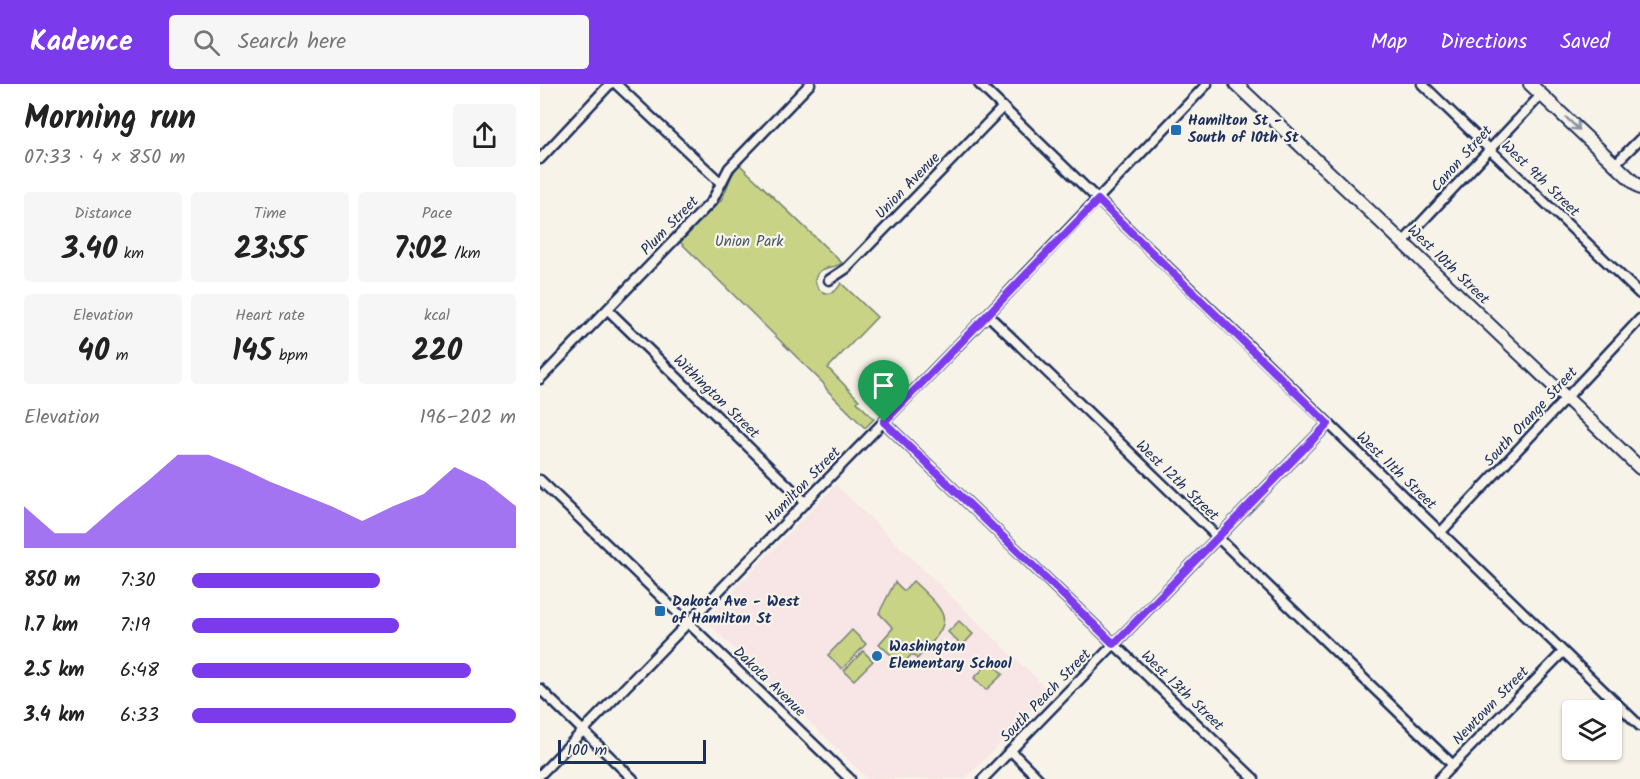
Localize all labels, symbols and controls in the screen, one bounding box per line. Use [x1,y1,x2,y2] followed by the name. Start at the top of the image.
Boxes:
[169,15,589,69] search box
[30,20,133,65] text: Kadence
[238,25,346,60] text: Search here
[190,26,223,59] icon: search
[1371,26,1407,59] text: Map
[1440,26,1527,59] text: Directions
[1560,26,1610,59] text: Saved
[24,93,196,146] text: Morning run
[453,104,516,167] button: share
[1188,109,1299,150] place label: Hamilton St - South of 10th St
[1565,117,1580,131] one-way arrow
[1425,120,1499,198] street label: Canon Street
[1169,123,1183,137] marker: Hamilton St - South of 10th St
[1495,135,1585,223] street label: West 9th Street
[24,142,185,174] text: 07:33 · 4 × 850 m
[870,147,946,225] street label: Union Avenue
[635,191,705,261] street label: Plum Street
[74,201,132,226] text: Distance
[254,201,286,226] text: Time
[422,201,452,226] text: Pace
[1401,219,1495,311] street label: West 10th Street
[62,226,117,274] text: 3.40
[234,226,306,274] text: 23:55
[394,226,448,274] text: 7:02
[715,230,784,254] park label: Union Park
[117,241,144,266] text: km
[448,241,480,266] text: /km
[73,303,133,328] text: Elevation
[235,303,305,328] text: Heart rate
[424,303,450,328] text: kcal
[78,328,109,376] text: 40
[232,328,273,376] text: 145
[412,328,462,376] text: 220
[109,343,128,368] text: m
[273,343,308,368] text: bpm
[667,349,765,445] street label: Withington Street
[858,360,909,422] pin
[1478,362,1584,472] street label: South Orange Street
[867,369,900,402] icon: arrive
[24,402,100,434] text: Elevation
[419,402,516,434] text: 196–202 m
[1350,426,1442,516] street label: West 11th Street
[1130,435,1224,527] street label: West 12th Street
[759,441,847,531] street label: Hamilton Street
[24,565,80,597] text: 850 m
[120,565,156,597] text: 7:30
[672,590,800,631] place label: Dakota Ave - West of Hamilton St
[653,604,667,618] marker: Dakota Ave - West of Hamilton St
[24,610,78,642] text: 1.7 km
[120,610,150,642] text: 7:19
[889,635,1012,676] place label: Washington Elementary School
[727,641,811,723] street label: Dakota Avenue
[995,643,1097,748] street label: South Peach Street
[1135,645,1229,737] street label: West 13th Street
[870,649,884,663] marker: Washington Elementary School
[24,655,84,687] text: 2.5 km
[120,655,159,687] text: 6:48
[1447,661,1535,751] street label: Newtown Street
[24,700,85,732] text: 3.4 km
[120,700,159,732] text: 6:33
[1562,700,1622,760] map controls
[1562,700,1622,760] button: layers
[558,737,706,764] scale bar
[567,738,607,763] text: 100 m

